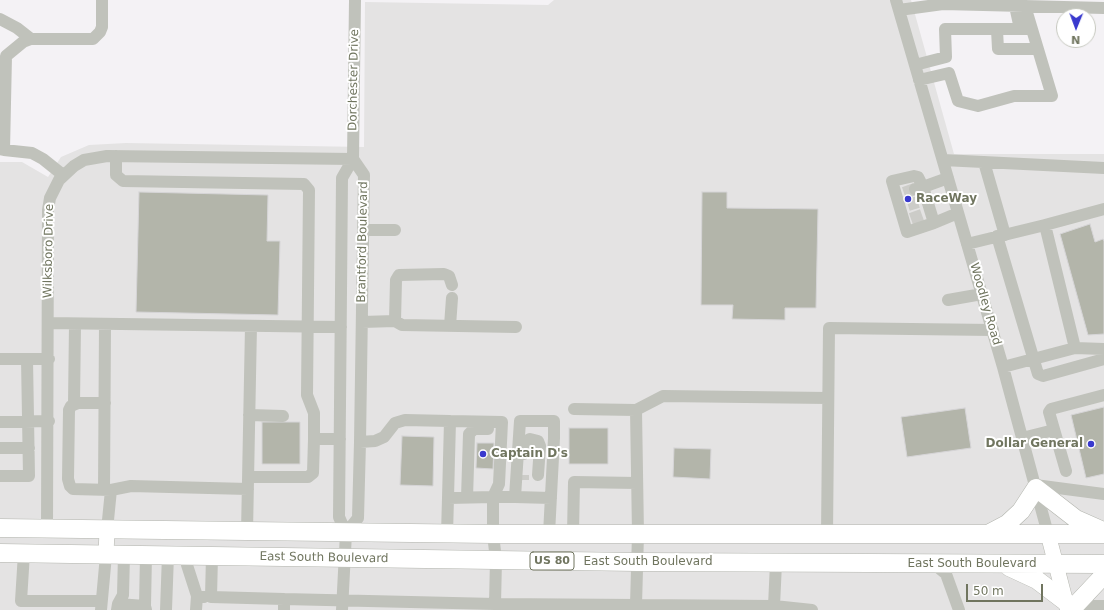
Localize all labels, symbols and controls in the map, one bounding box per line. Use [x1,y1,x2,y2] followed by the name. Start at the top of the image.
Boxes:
[1056,8,1096,48] north arrow
[346,29,362,131] street label: Dorchester Drive
[1071,33,1081,46] text: N
[355,181,371,303] street label: Brantford Boulevard
[916,192,977,206] place label: RaceWay
[903,194,913,204] marker: RaceWay
[41,204,57,298] street label: Wilksboro Drive
[966,261,1004,347] street label: Woodley Road
[986,437,1083,451] place label: Dollar General
[1086,439,1096,449] marker: Dollar General
[491,447,568,461] place label: Captain D's
[478,449,488,459] marker: Captain D's
[259,550,389,566] street label: East South Boulevard
[530,552,574,570] road number: US 80
[583,555,713,569] street label: East South Boulevard
[907,557,1037,571] street label: East South Boulevard
[968,576,1045,602] scale bar
[973,584,1004,598] text: 50 m

